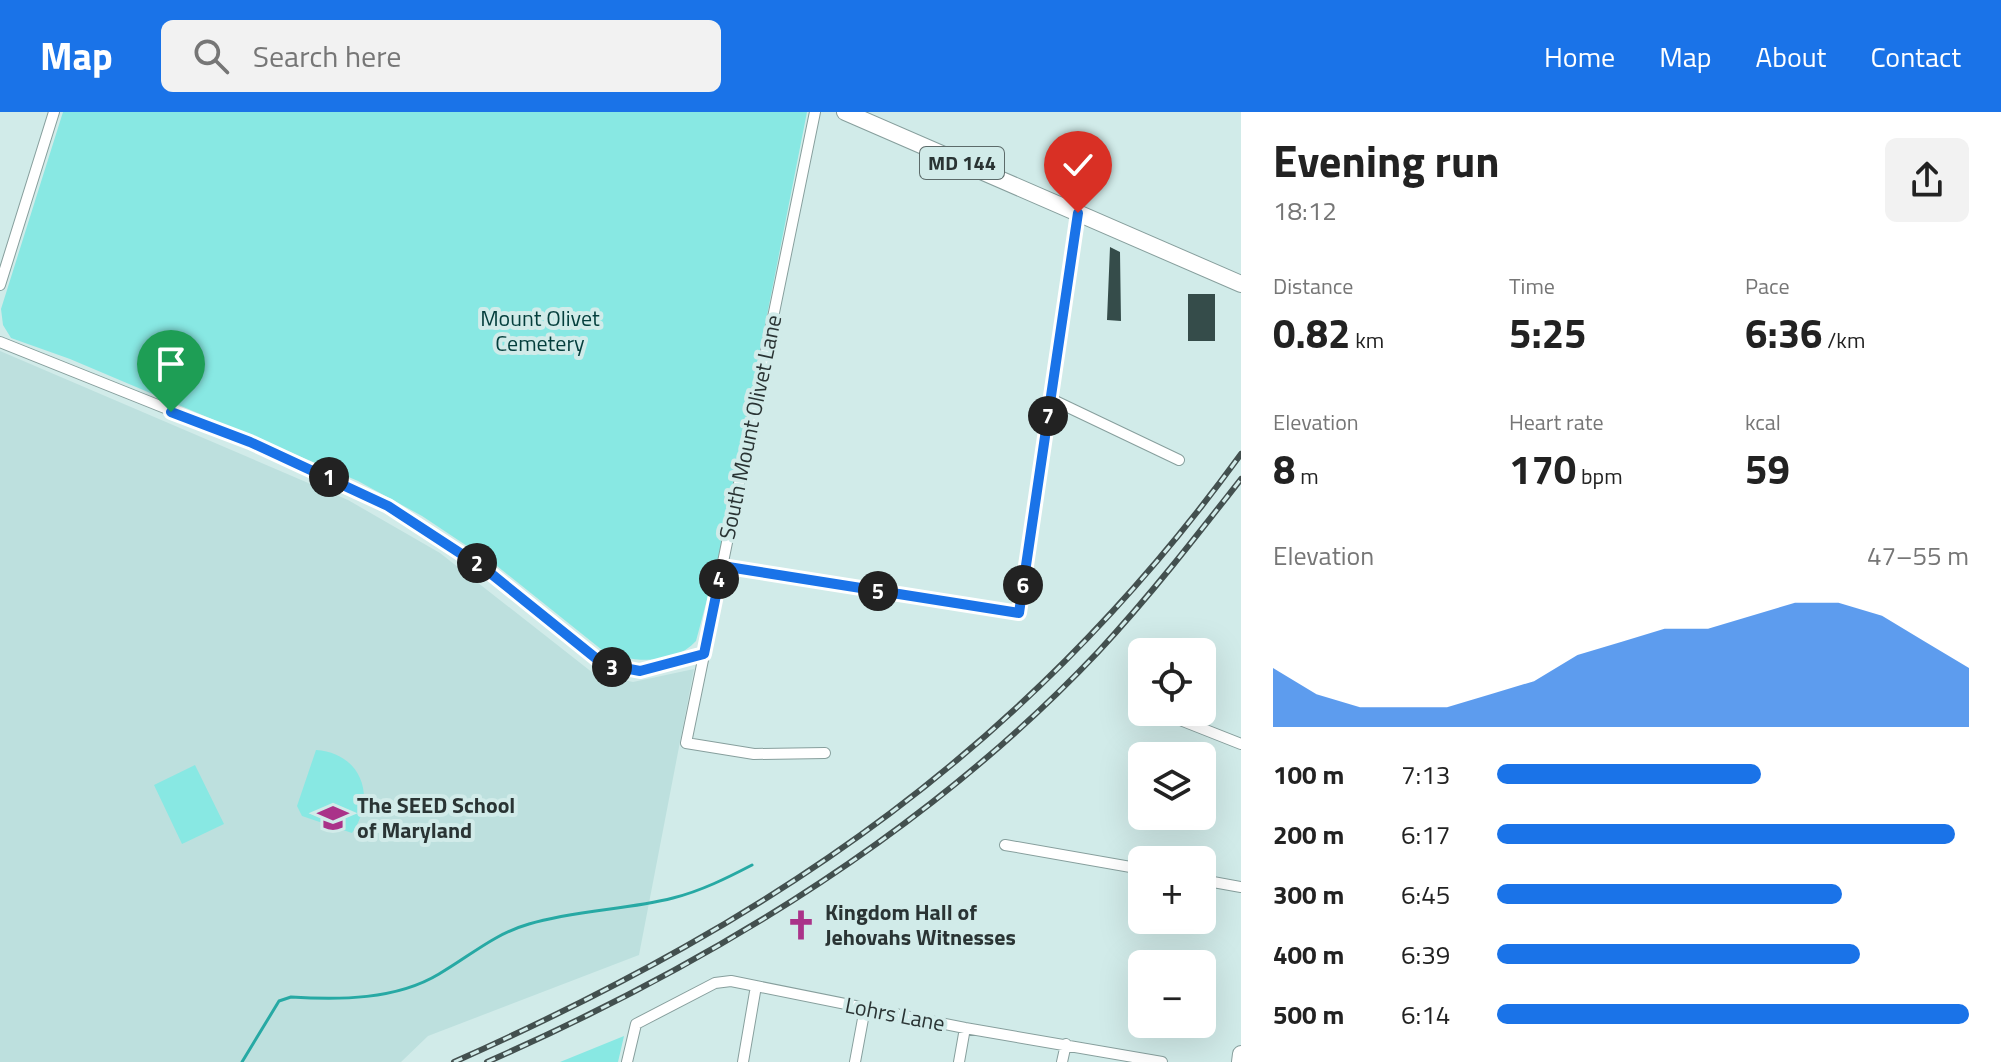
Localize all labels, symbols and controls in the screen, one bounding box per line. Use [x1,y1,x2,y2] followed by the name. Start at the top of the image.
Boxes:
[161,20,721,92] search box
[40,27,113,85] text: Map
[253,33,402,79] text: Search here
[189,34,233,78] icon: search
[1544,35,1615,78] text: Home
[1659,35,1712,78] text: Map
[1756,35,1826,78] text: About
[1870,35,1961,78] text: Contact
[1273,127,1500,194] text: Evening run
[1044,131,1112,213] pin
[1885,138,1969,222] button: share
[1056,143,1100,187] icon: check
[920,147,1004,179] road number: MD 144
[1273,191,1337,230] text: 18:12
[1273,269,1353,303] text: Distance
[1509,269,1555,303] text: Time
[1745,269,1790,303] text: Pace
[480,301,600,360] park label: Mount Olivet Cemetery
[1273,303,1350,364] text: 0.82
[1509,303,1586,364] text: 5:25
[1745,303,1822,364] text: 6:36
[710,312,790,542] street label: South Mount Olivet Lane
[1350,323,1384,357] text: km
[1822,323,1865,357] text: /km
[137,330,205,412] pin
[149,342,193,386] icon: arrive
[1028,396,1068,436] pin: 7
[1042,399,1054,433] text: 7
[1273,405,1359,439] text: Elevation
[1509,405,1604,439] text: Heart rate
[1745,405,1781,439] text: kcal
[1273,439,1295,500] text: 8
[1509,439,1576,500] text: 170
[1745,439,1790,500] text: 59
[309,457,349,497] pin: 1
[1295,459,1319,493] text: m
[1576,459,1623,493] text: bpm
[323,460,335,494] text: 1
[1273,536,1374,575] text: Elevation
[1867,536,1969,575] text: 47–55 m
[457,543,497,583] pin: 2
[471,546,483,580] text: 2
[699,559,739,599] pin: 4
[713,562,725,596] text: 4
[1003,565,1043,605] pin: 6
[1017,568,1029,602] text: 6
[858,571,898,611] pin: 5
[872,574,884,608] text: 5
[1128,638,1216,1038] map controls
[1128,638,1216,726] button: locate
[592,647,632,687] pin: 3
[606,650,618,684] text: 3
[1128,742,1216,830] button: layers
[1273,755,1344,794] text: 100 m
[1401,755,1450,794] text: 7:13
[357,788,515,847] place label: The SEED School of Maryland
[316,801,350,835] school or university icon: The SEED School of Maryland
[1273,815,1344,854] text: 200 m
[1401,815,1450,854] text: 6:17
[1128,846,1216,934] button: +
[1273,875,1344,914] text: 300 m
[1401,875,1450,914] text: 6:45
[825,895,1016,954] place label: Kingdom Hall of Jehovahs Witnesses
[784,908,818,942] church icon: Kingdom Hall of Jehovahs Witnesses
[1273,935,1344,974] text: 400 m
[1401,935,1450,974] text: 6:39
[1128,950,1216,1038] button: −
[842,988,948,1040] street label: Lohrs Lane
[1273,995,1344,1034] text: 500 m
[1401,995,1450,1034] text: 6:14

